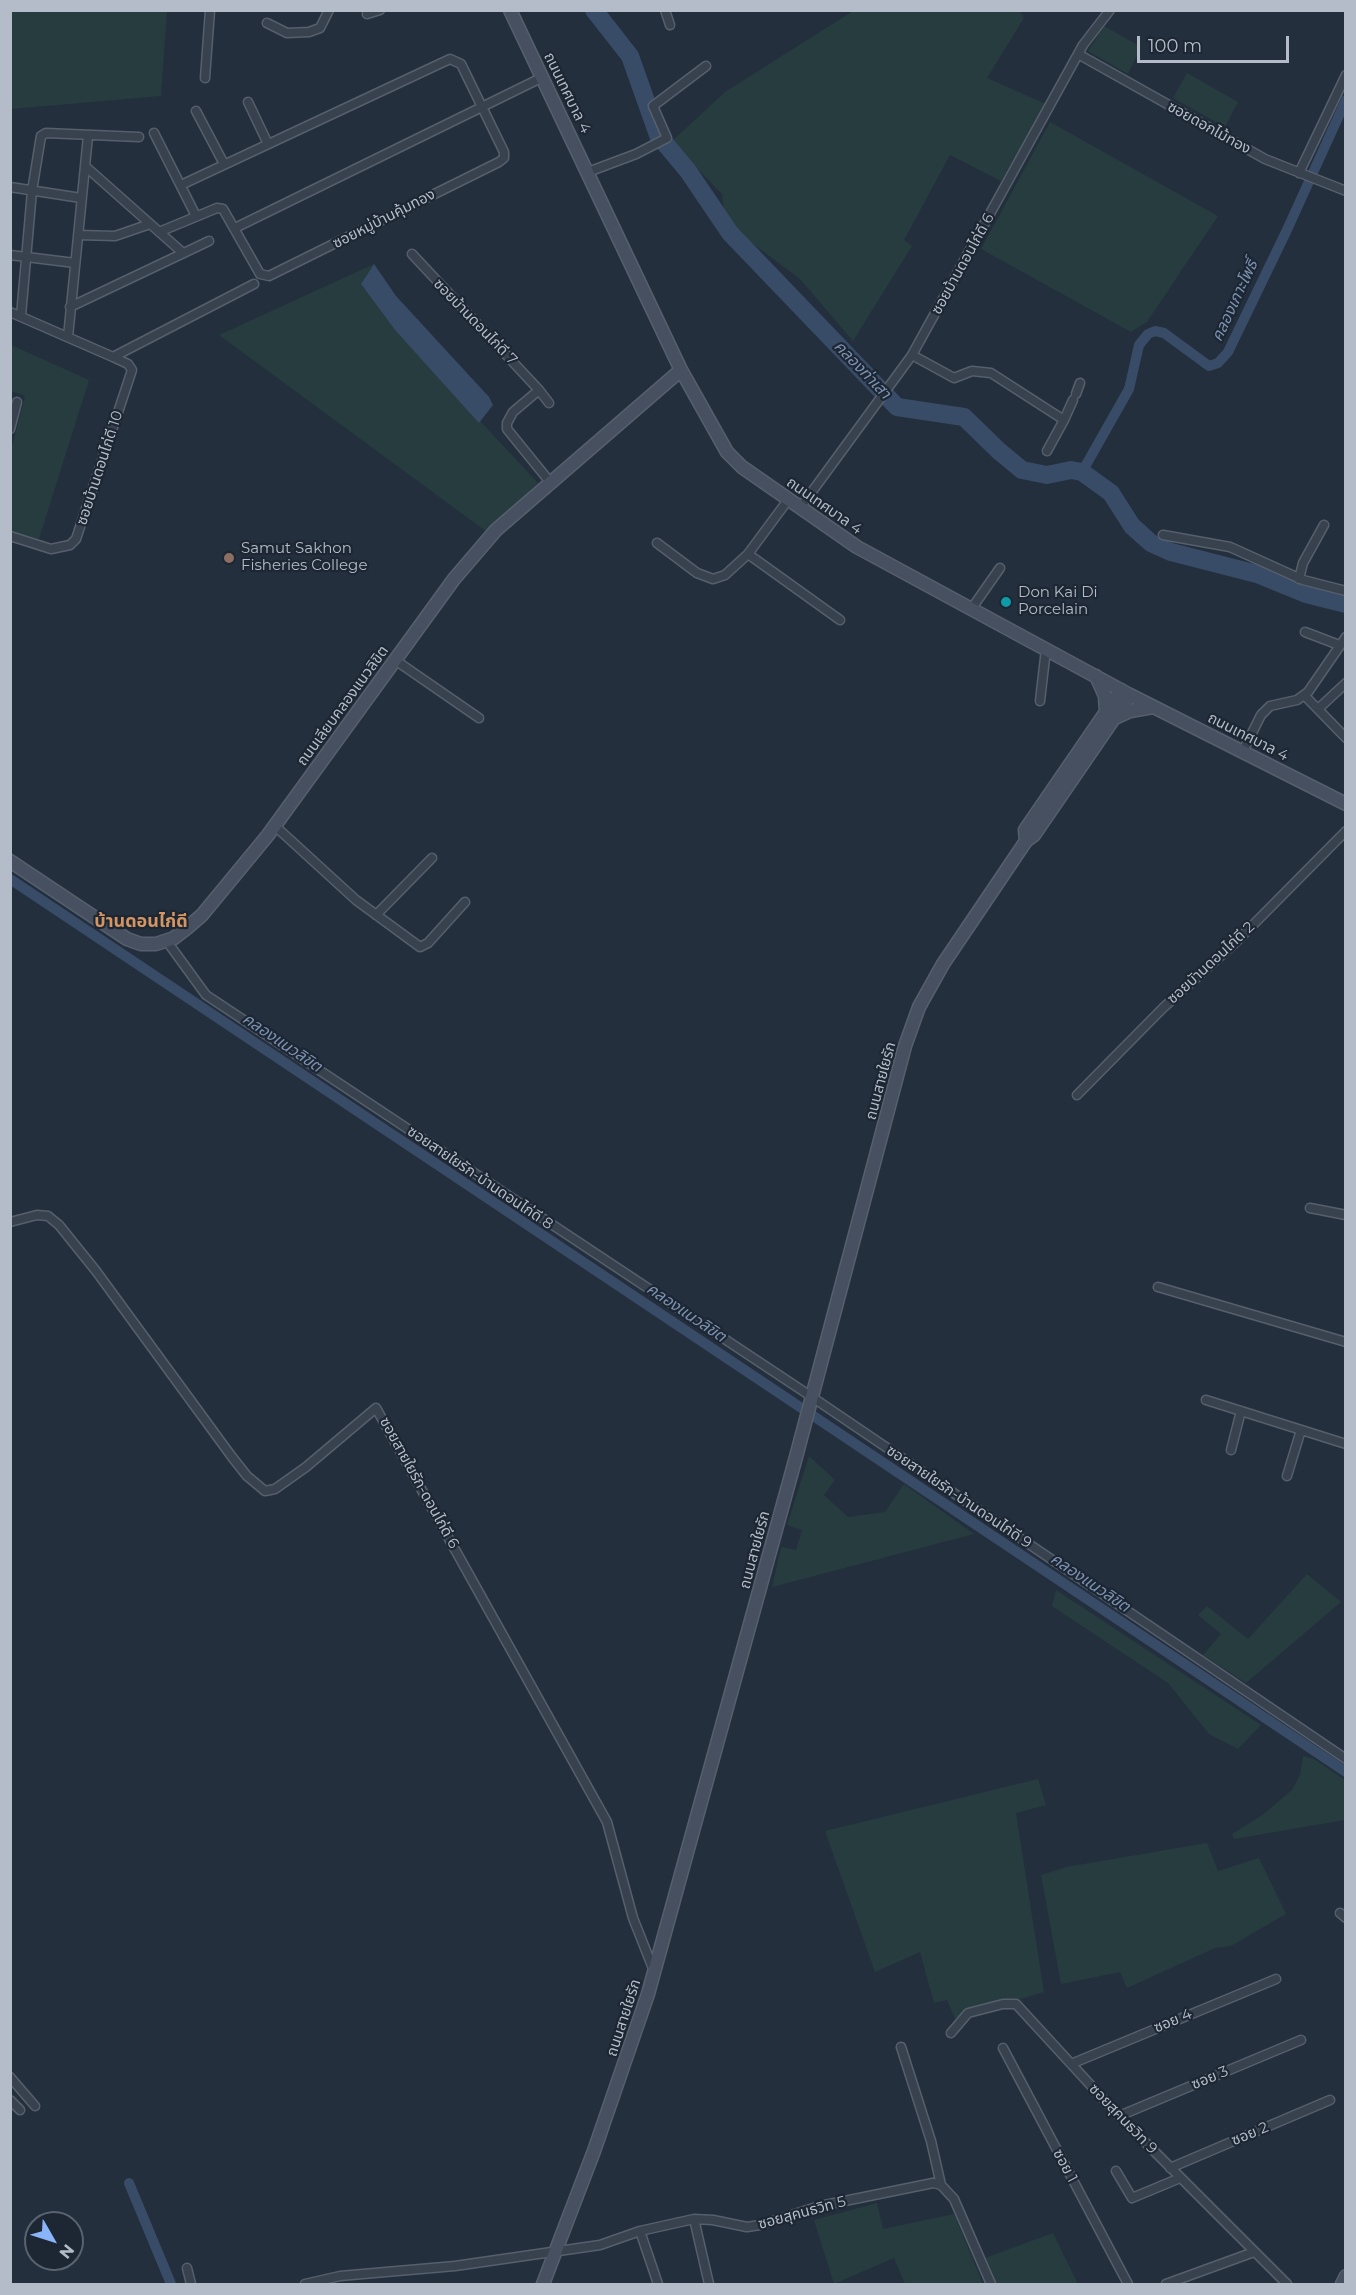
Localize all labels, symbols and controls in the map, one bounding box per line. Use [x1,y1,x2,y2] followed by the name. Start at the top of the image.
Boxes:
[1140,24,1292,62] scale bar
[1148,35,1202,57] text: 100 m
[540,50,594,136] street label: ถนนเทศบาล 4
[1164,98,1254,158] street label: ซอยดอกไม้ทอง
[330,185,438,253] street label: ซอยหมู่บ้านคุ้มทอง
[928,210,998,318] street label: ซอยบ้านดอนไก่ดี 6
[1208,257,1262,345] water label: คลองเกาะโพธิ์
[429,275,521,369] street label: ซอยบ้านดอนไก่ดี 7
[830,337,894,403] water label: คลองท่าเสา
[73,408,127,528] street label: ซอยบ้านดอนไก่ดี 10
[783,473,865,539] street label: ถนนเทศบาล 4
[241,540,367,575] place label: Samut Sakhon Fisheries College
[222,551,236,565] marker: Samut Sakhon Fisheries College
[1018,584,1098,619] place label: Don Kai Di Porcelain
[999,595,1013,609] marker: Don Kai Di Porcelain
[293,642,393,770] street label: ถนนเลียบคลองแนวลิขิต
[1205,709,1291,765] street label: ถนนเทศบาล 4
[94,911,188,933] district label: บ้านดอนไก่ดี
[1164,918,1258,1008] street label: ซอยบัานดอนไก่ดี 2
[239,1009,325,1077] water label: คลองแนวลิขิต
[862,1040,900,1122] street label: ถนนสายใยรัก
[404,1122,556,1234] street label: ซอยสายใยรัก-บ้านดอนไก่ดี 8
[643,1279,729,1347] water label: คลองแนวลิขิต
[375,1414,463,1552] street label: ซอยสายใยรัก-ดอนไก่ดี 6
[883,1442,1035,1552] street label: ซอยสายใยรัก-บ้านดอนไก่ดี 9
[736,1509,774,1591] street label: ถนนสายใยรัก
[1047,1549,1133,1617] water label: คลองแนวลิขิต
[603,1977,645,2059] street label: ถนนสายใยรัก
[1151,2005,1195,2037] street label: ซอย 4
[1189,2062,1231,2094] street label: ซอย 3
[1085,2080,1161,2158] street label: ซอยสุคนธวิท 9
[1229,2118,1271,2150] street label: ซอย 2
[1049,2146,1081,2186] street label: ซอย 1
[756,2193,848,2233] street label: ซอยสุคนธวิท 5
[24,2211,84,2271] north arrow
[55,2240,78,2262] text: N

